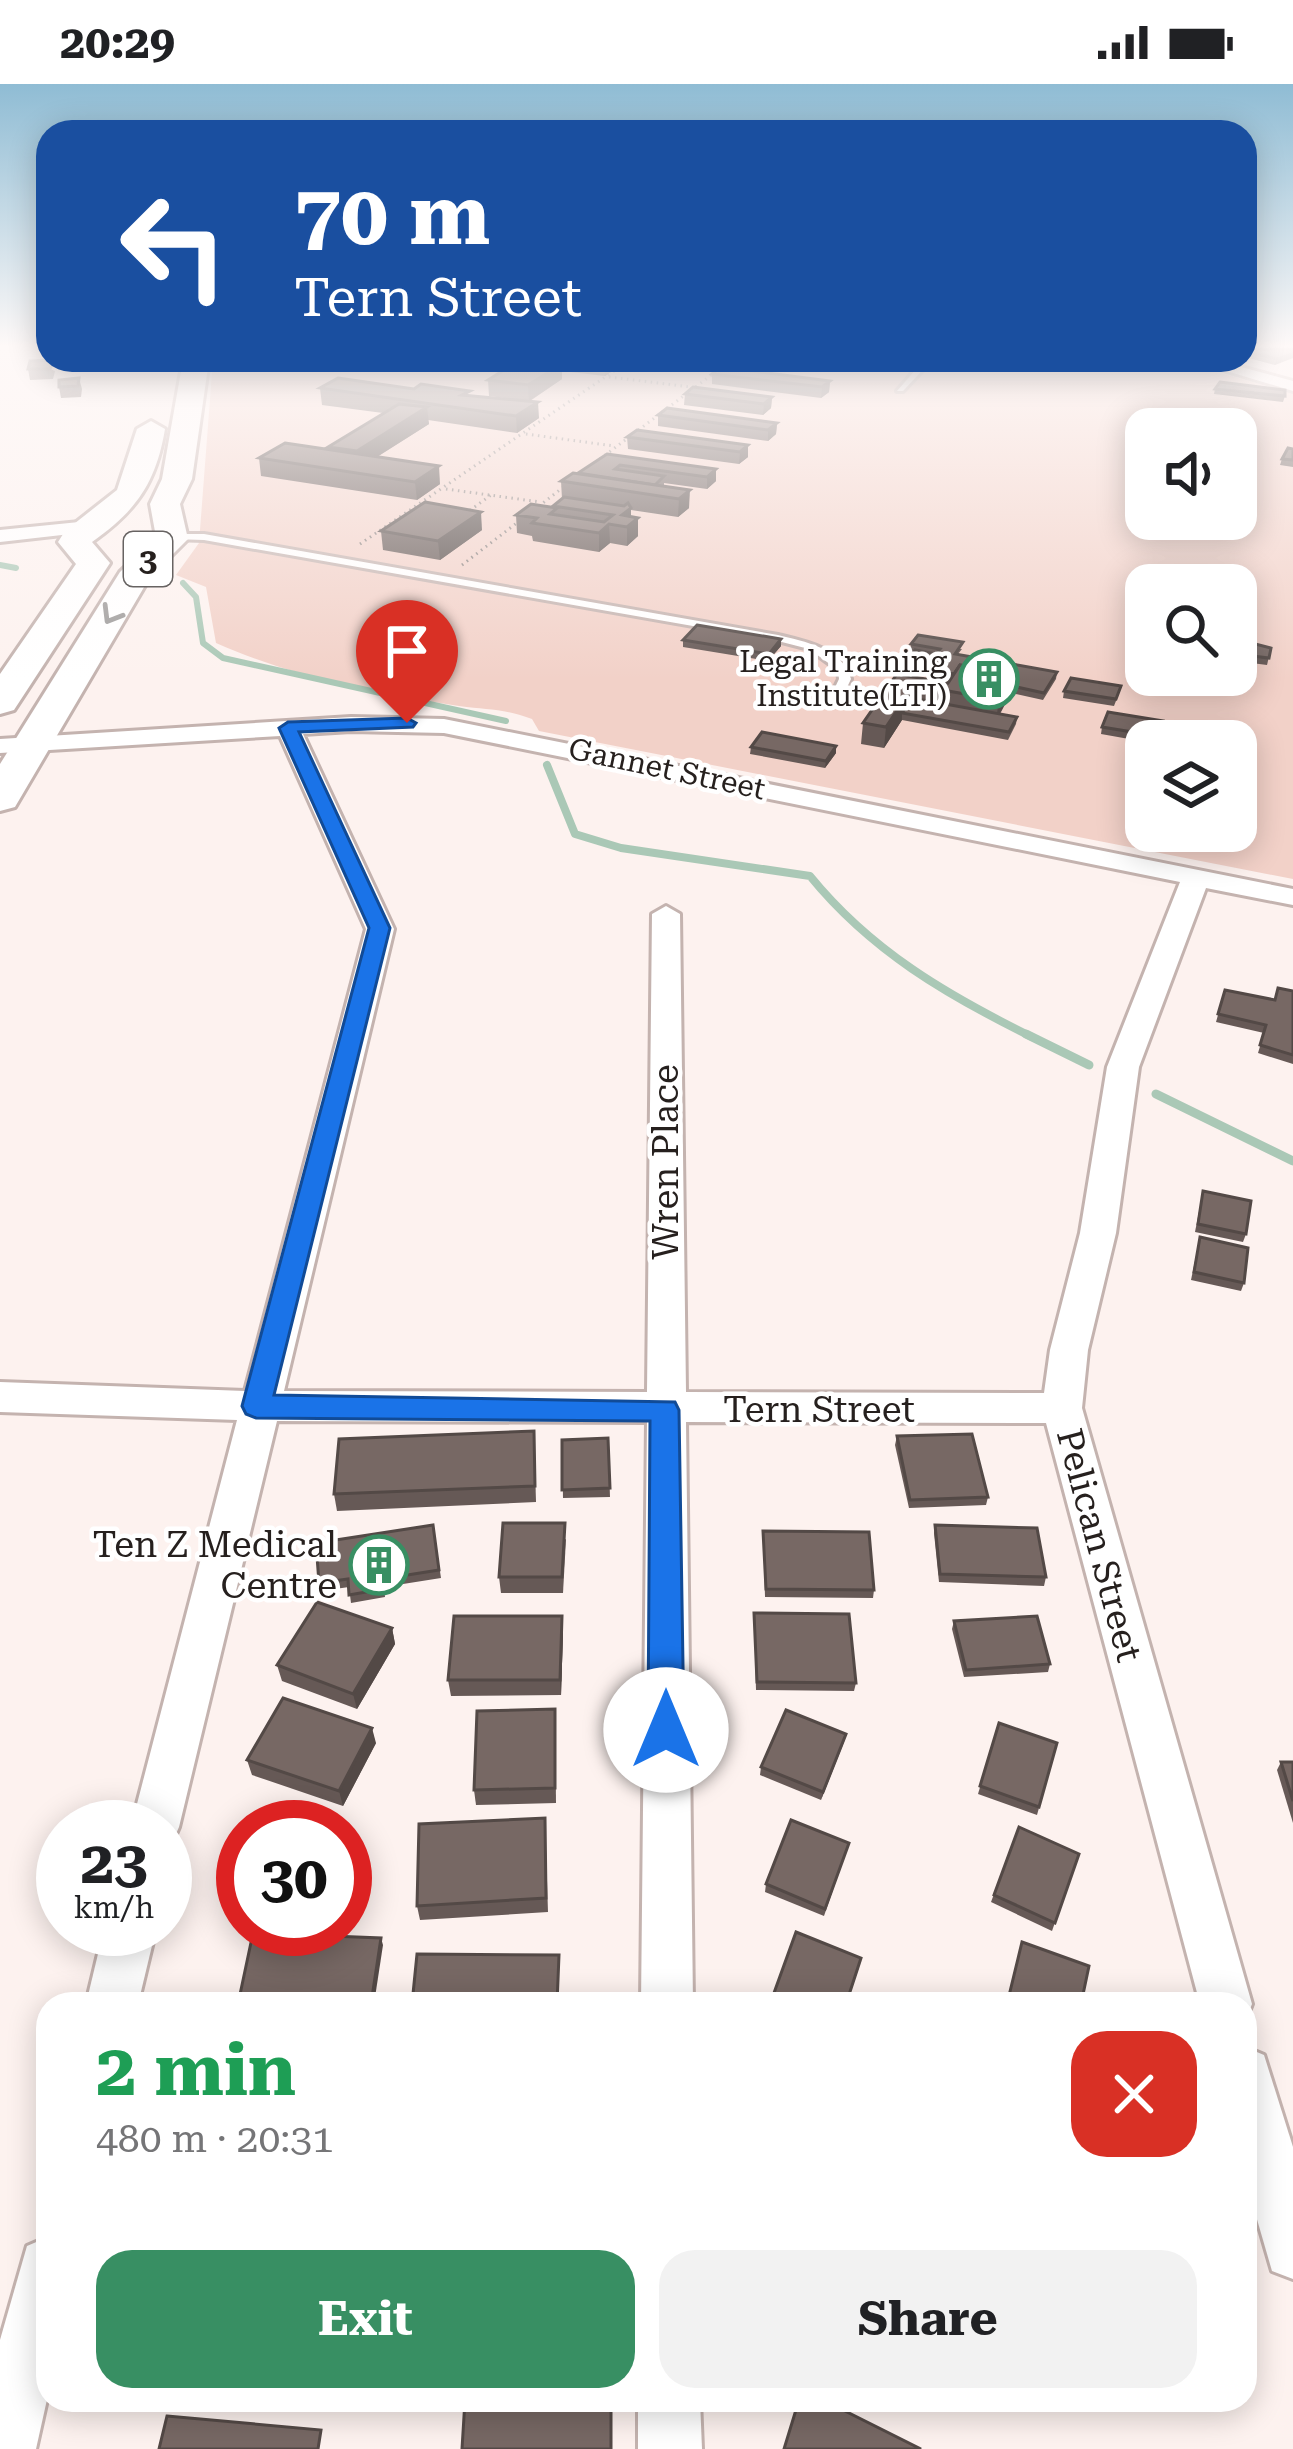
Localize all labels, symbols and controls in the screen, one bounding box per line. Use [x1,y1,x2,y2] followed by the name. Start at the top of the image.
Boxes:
[60,16,175,69] text: 20:29
[294,166,490,264] text: 70 m
[96,168,252,324] icon: left
[294,266,582,329] text: Tern Street
[1125,408,1257,852] map controls
[1125,408,1257,540] button: sound
[124,532,172,586] road number: 3
[1125,564,1257,696] button: search
[356,600,458,723] pin
[103,602,125,624] one-way arrow
[374,618,440,684] icon: arrive
[739,644,947,713] place label: Legal Training Institute(LTI)
[958,648,1020,710] building icon: Legal Training Institute(LTI)
[1125,720,1257,852] button: layers
[566,731,769,806] street label: Gannet Street
[645,1064,687,1260] street label: Wren Place
[723,1389,915,1431] street label: Tern Street
[1048,1424,1150,1666] street label: Pelican Street
[92,1524,337,1607] place label: Ten Z Medical Centre
[348,1534,410,1596] building icon: Ten Z Medical Centre
[603,1667,729,1793] position arrow
[216,1800,372,1956] speed limit sign: 30
[80,1827,148,1898] text: 23
[74,1890,154,1925] text: km/h
[96,2028,296,2113] text: 2 min
[1071,2031,1197,2157] button: close
[96,2116,334,2162] text: 480 m · 20:31
[96,2250,635,2388] button: Exit
[659,2250,1197,2388] button: Share

